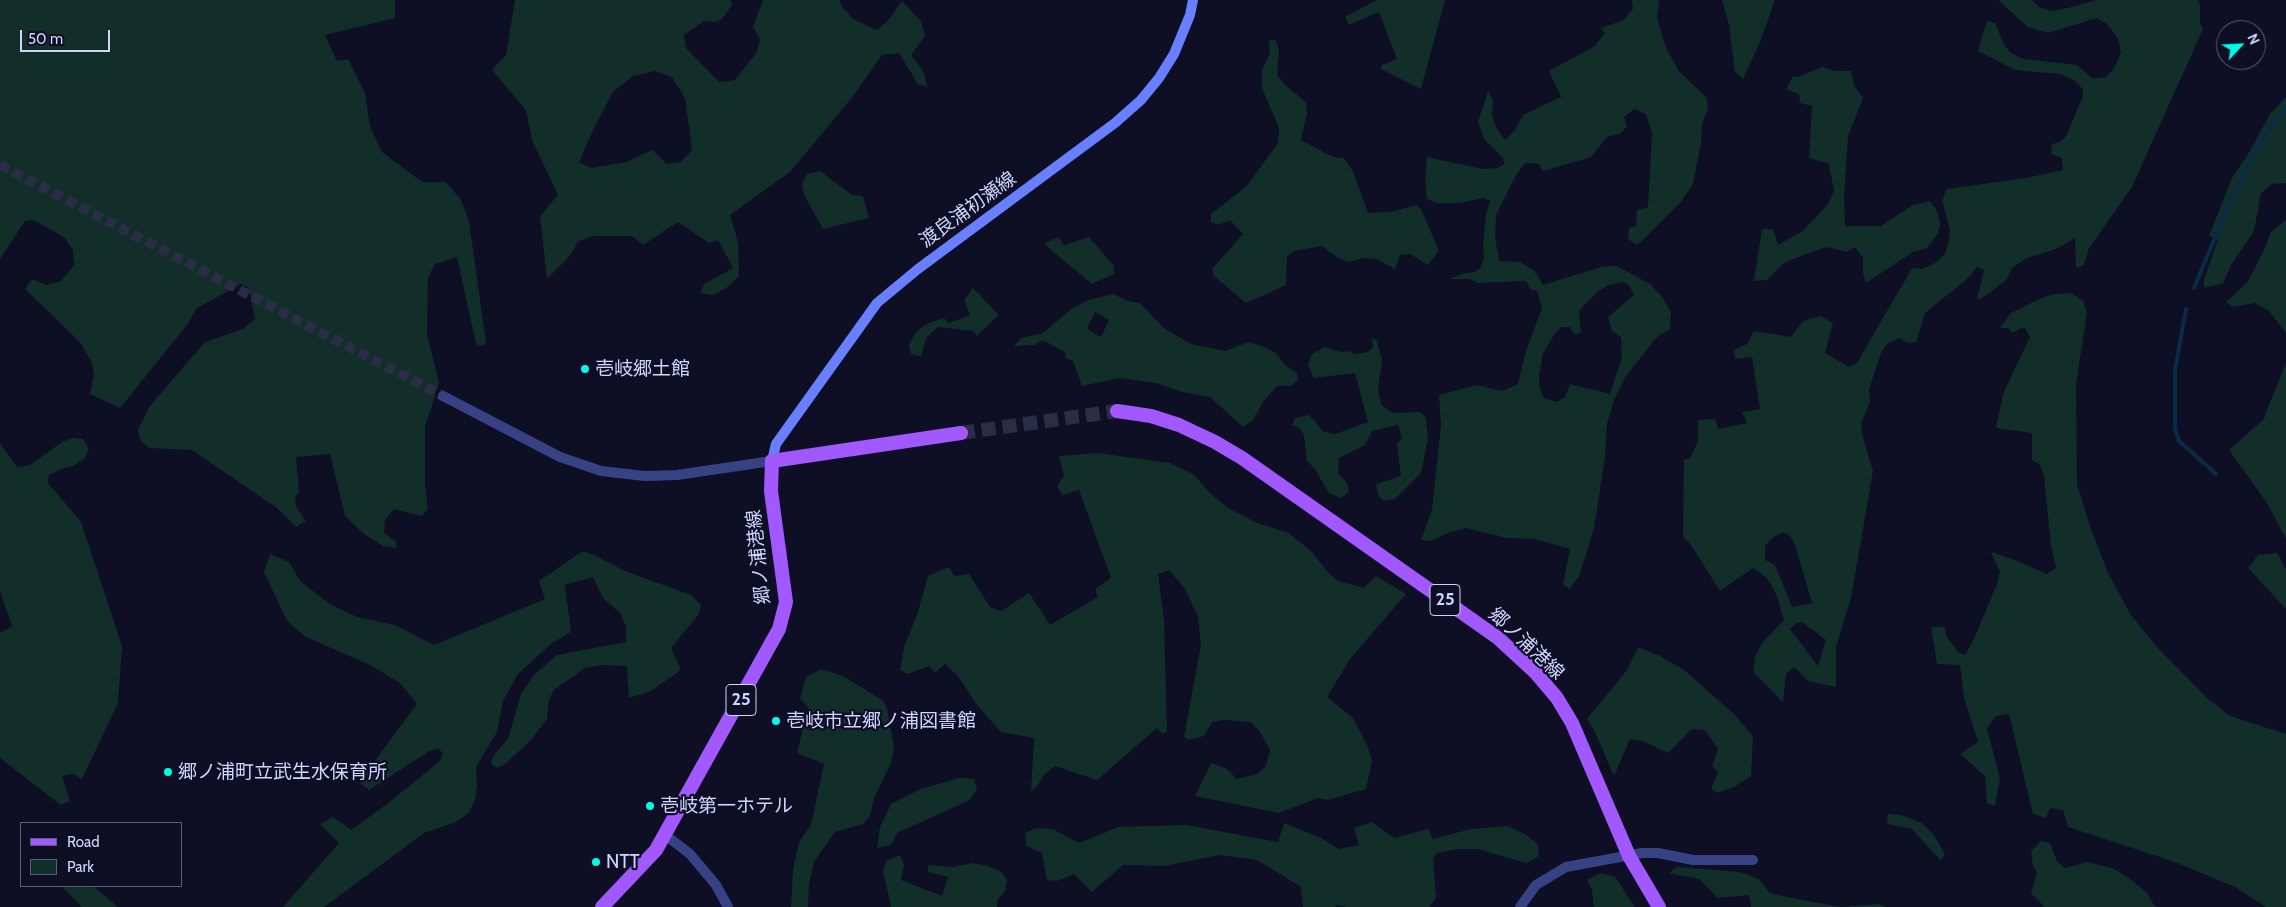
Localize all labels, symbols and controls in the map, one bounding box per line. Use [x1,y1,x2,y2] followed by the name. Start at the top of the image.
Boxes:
[22,20,112,52] scale bar
[2216,20,2266,70] north arrow
[28,30,63,48] text: 50 m
[2243,31,2264,47] text: N
[915,167,1021,253] street label: 渡良浦初瀬線
[595,358,690,380] place label: 壱岐郷土館
[579,363,591,375] marker: 壱岐郷土館
[743,509,775,605] street label: 郷ノ浦港線
[1430,584,1460,616] road number: 25
[1483,603,1569,685] street label: 郷ノ浦港線
[726,684,756,716] road number: 25
[786,710,976,732] place label: 壱岐市立郷ノ浦図書館
[770,715,782,727] marker: 壱岐市立郷ノ浦図書館
[178,761,387,783] place label: 郷ノ浦町立武生水保育所
[162,766,174,778] marker: 郷ノ浦町立武生水保育所
[660,795,793,817] place label: 壱岐第一ホテル
[644,800,656,812] marker: 壱岐第一ホテル
[20,822,182,887] legend
[67,833,100,851] text: Road
[606,851,640,873] place label: NTT
[590,856,602,868] marker: NTT
[67,858,94,876] text: Park

